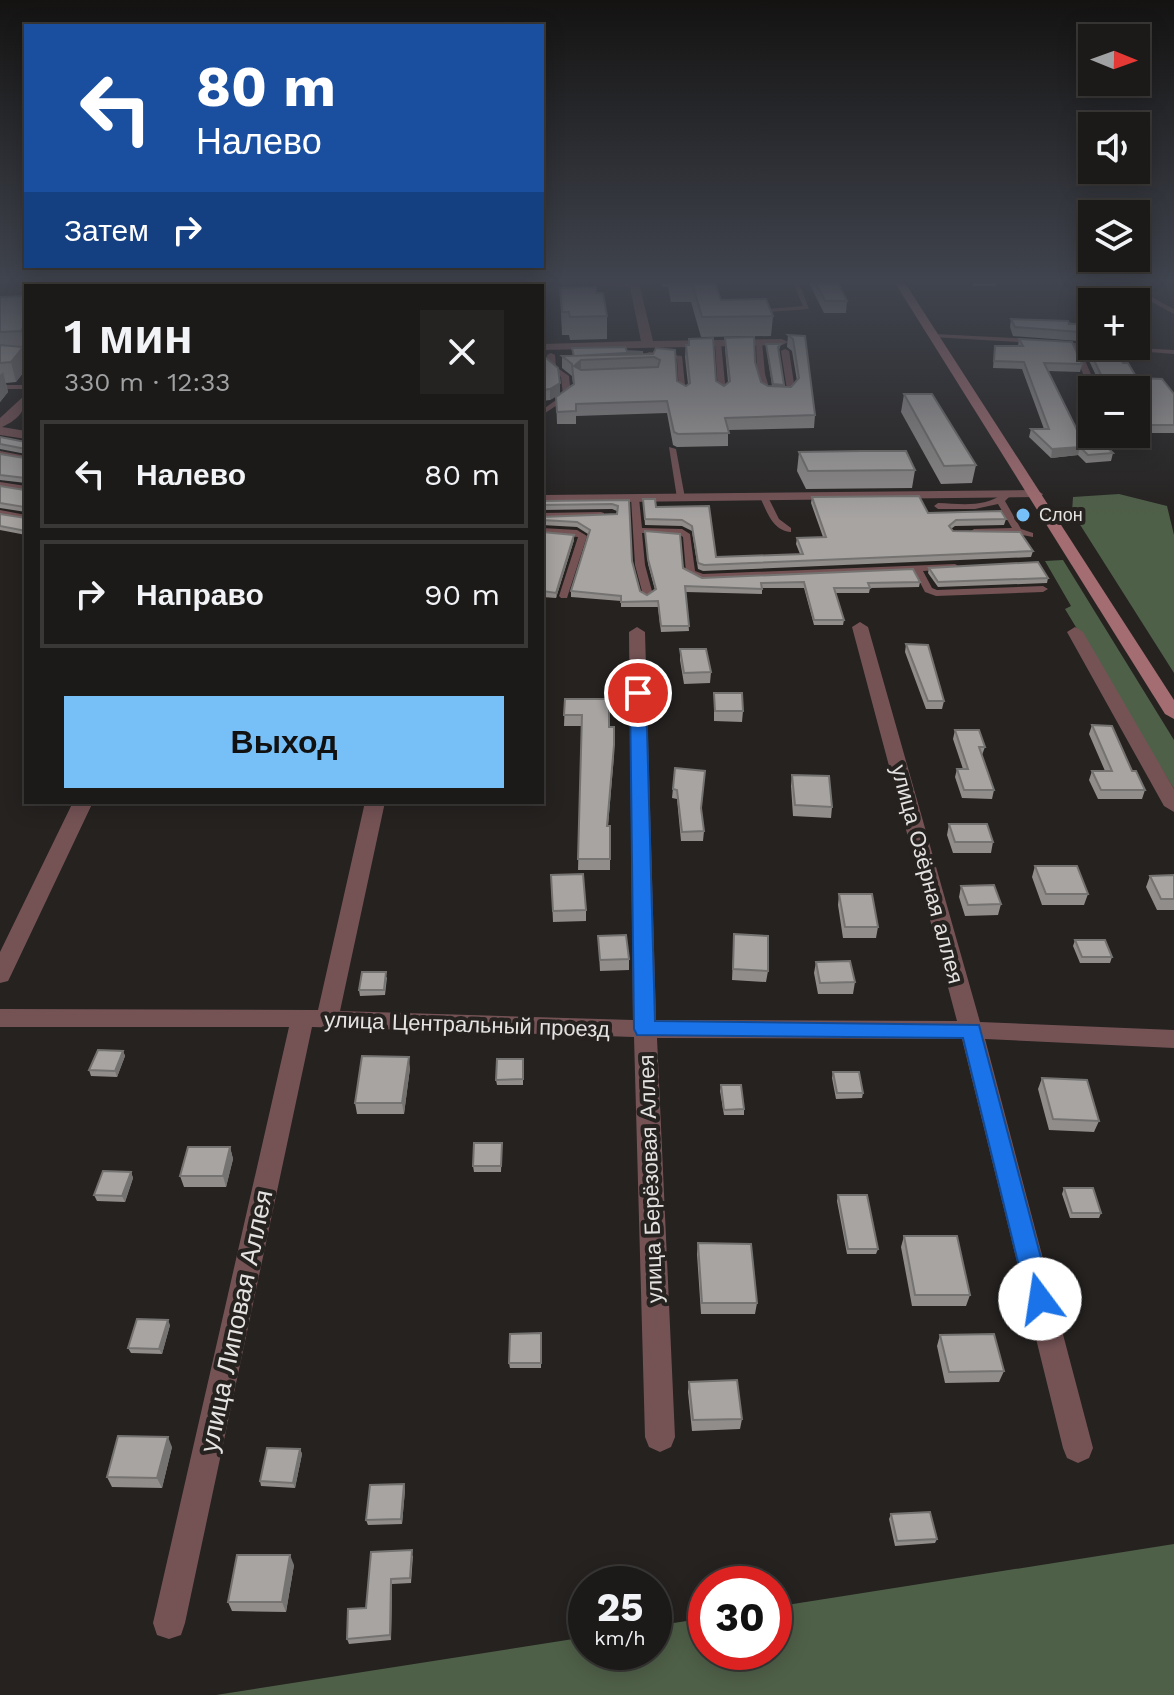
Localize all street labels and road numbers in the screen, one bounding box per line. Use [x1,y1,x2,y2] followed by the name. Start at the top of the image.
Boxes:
[886,762,969,986] street label: улица Озёрная аллея
[324,1007,610,1042] street label: улица Центральный проезд
[634,1054,667,1304] street label: улица Берёзовая Аллея
[194,1187,278,1455] street label: улица Липовая Аллея

